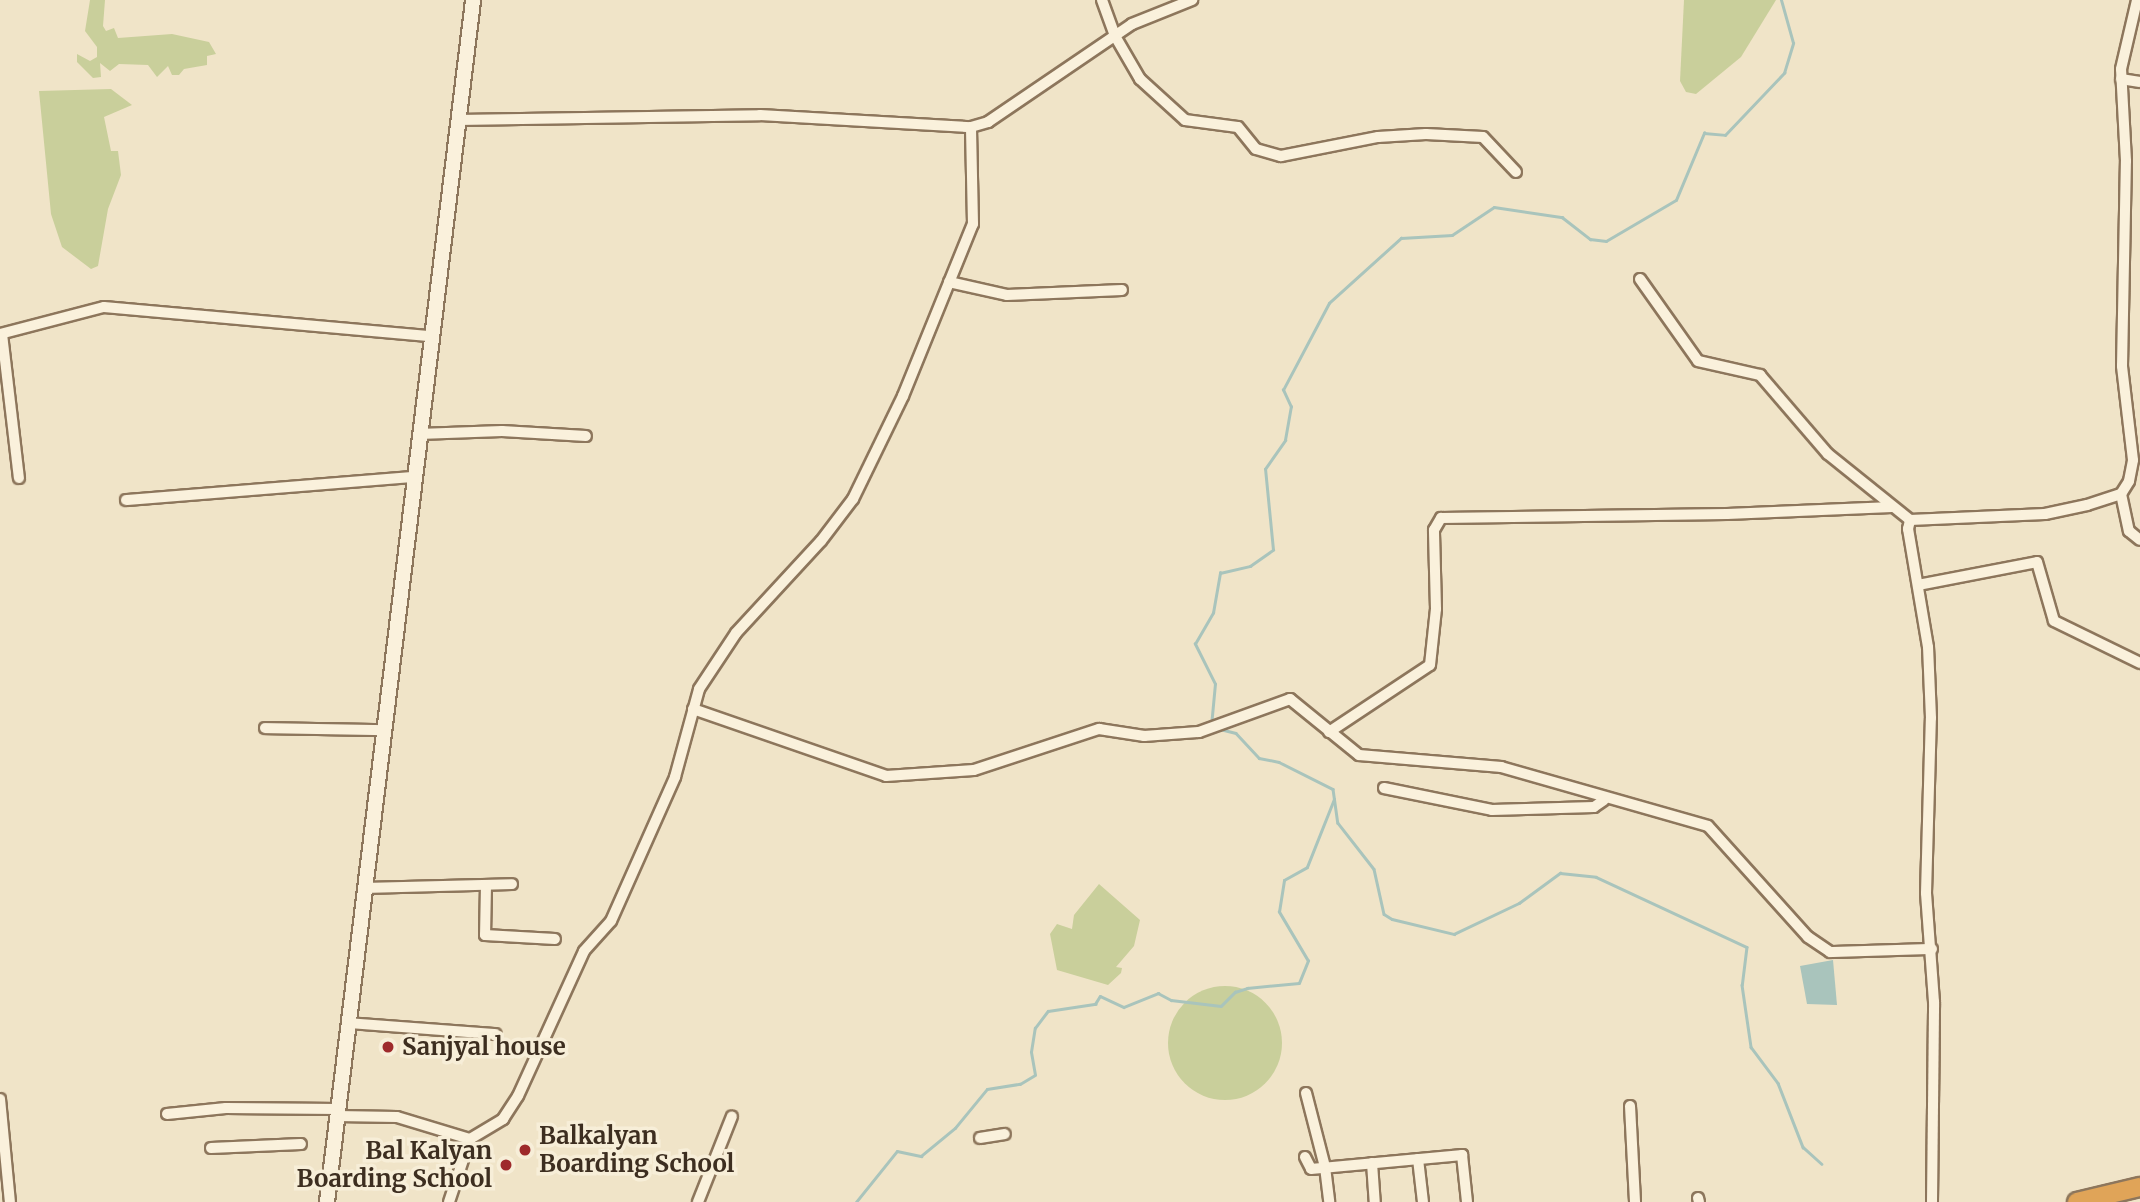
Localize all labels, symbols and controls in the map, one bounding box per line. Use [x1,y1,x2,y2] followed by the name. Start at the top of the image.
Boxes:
[402,1033,566,1061] place label: Sanjyal house
[380,1039,396,1055] marker: Sanjyal house
[539,1122,734,1178] place label: Balkalyan Boarding School
[297,1137,492,1193] place label: Bal Kalyan Boarding School
[517,1142,533,1158] marker: Balkalyan Boarding School
[498,1157,514,1173] marker: Bal Kalyan Boarding School

